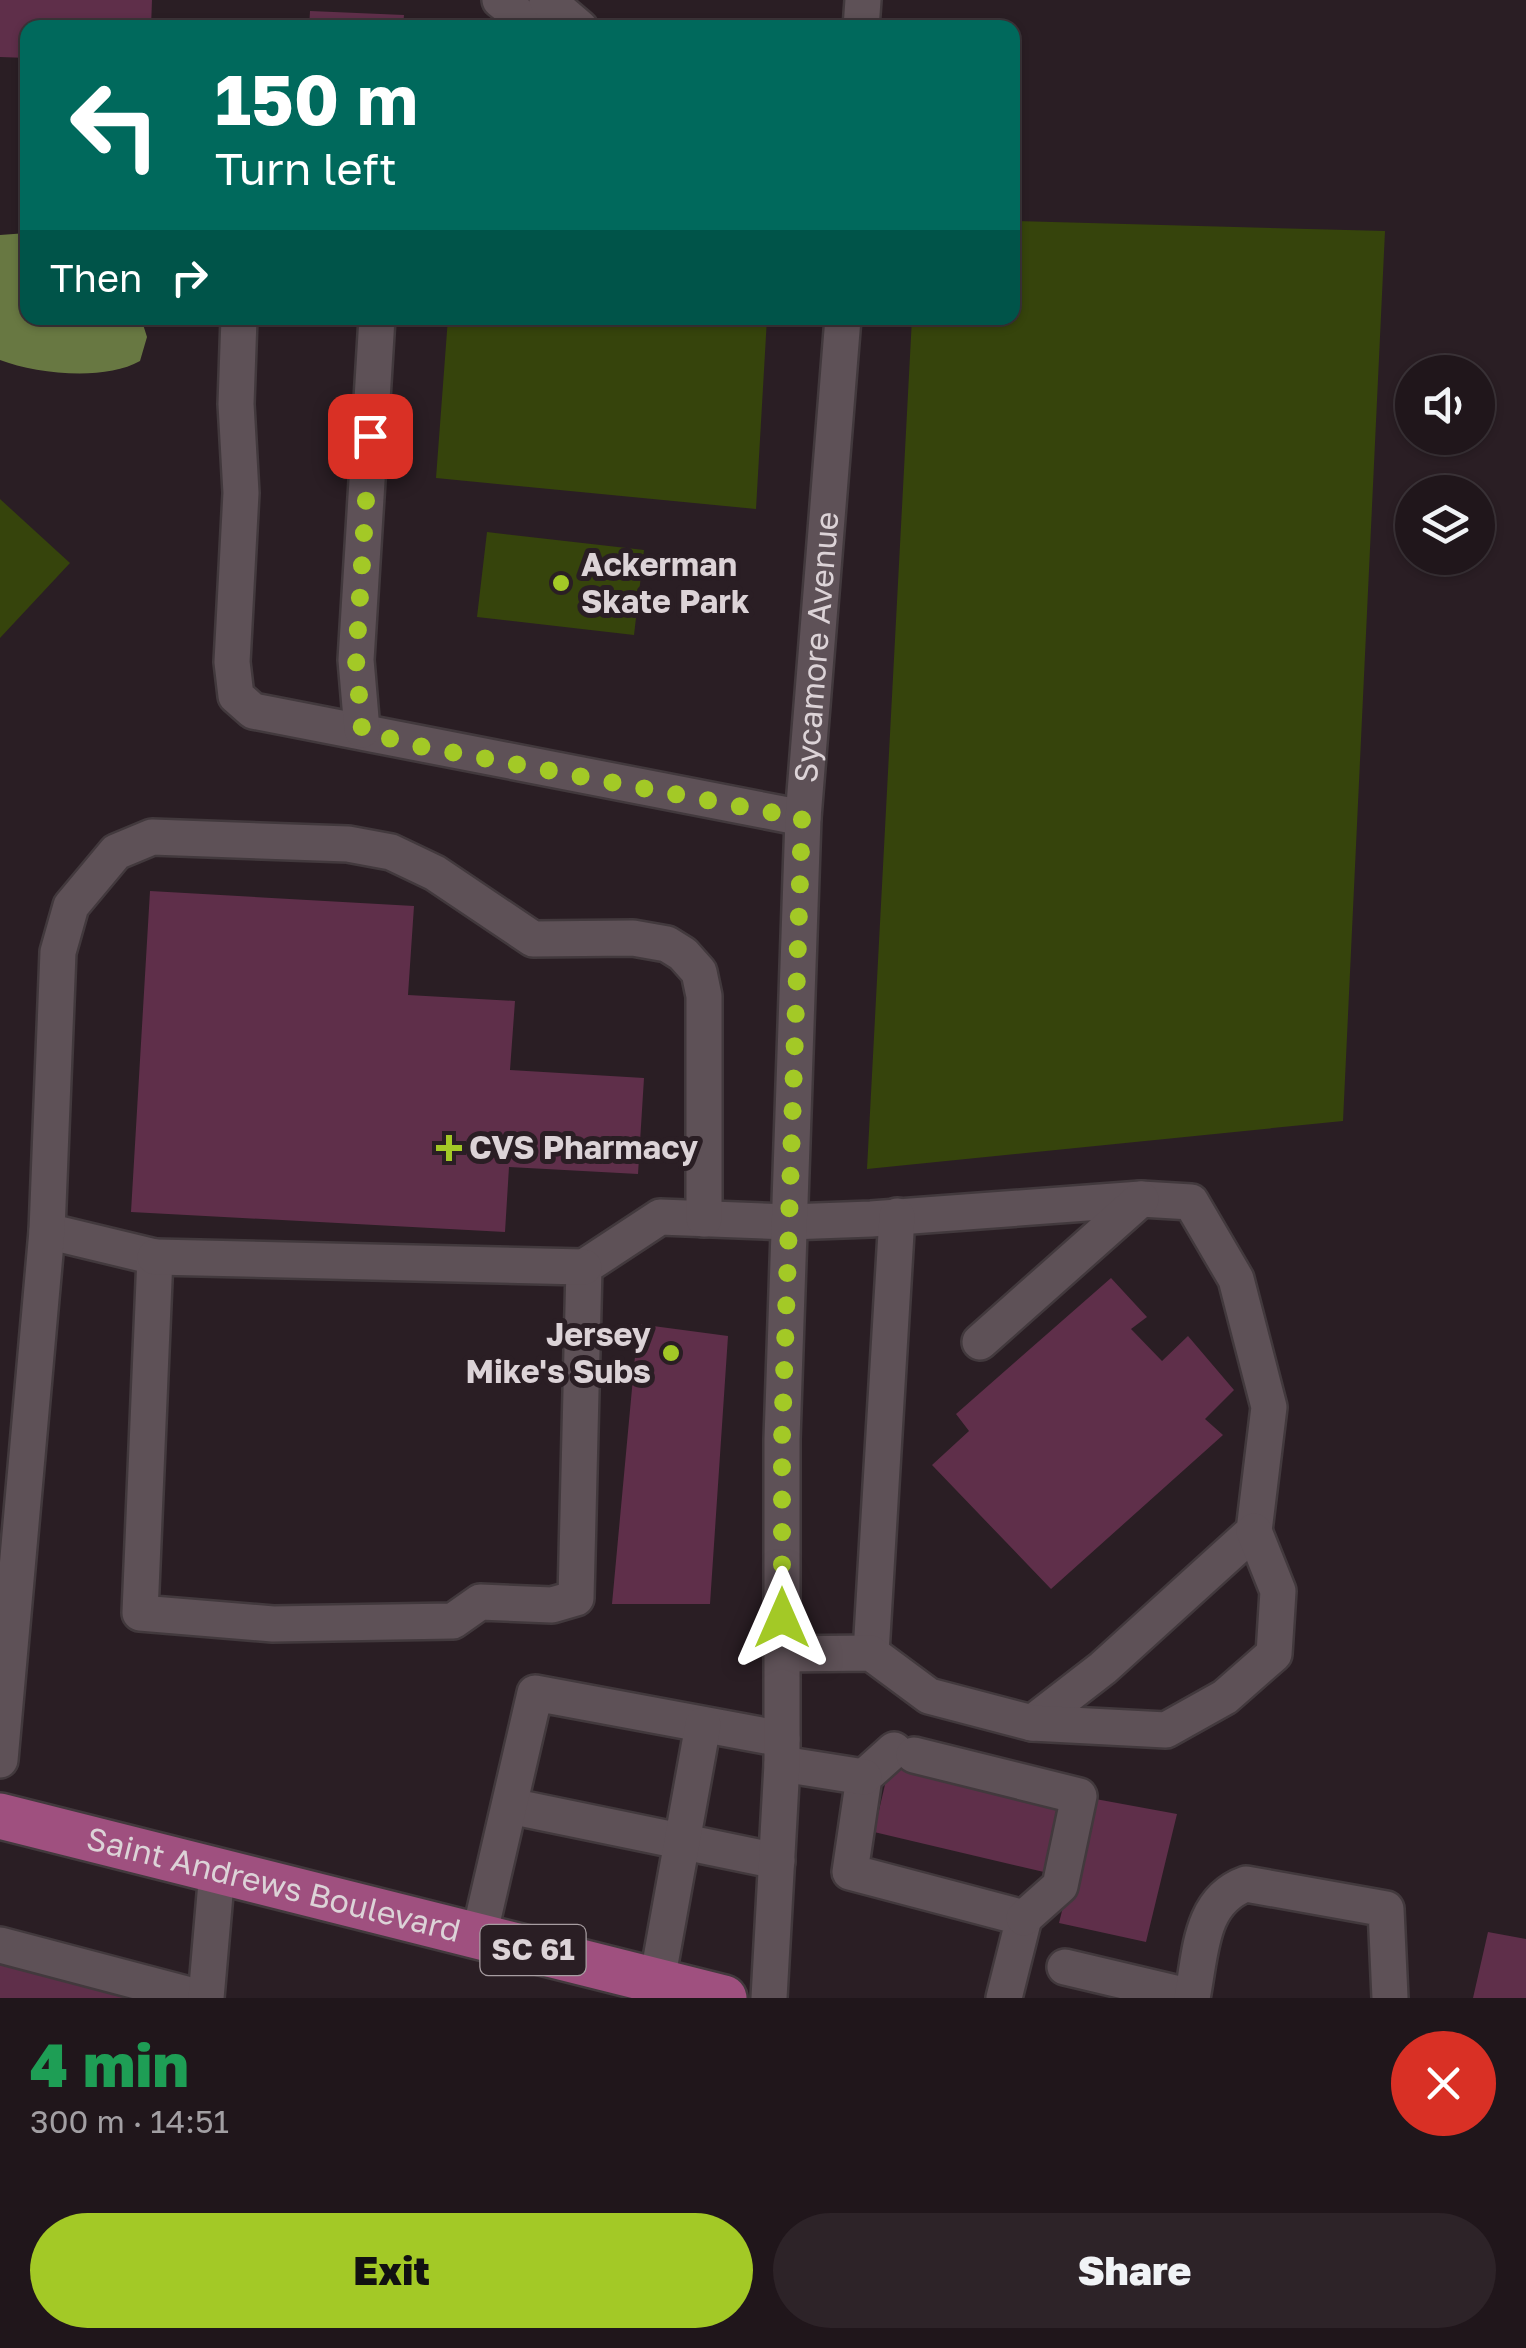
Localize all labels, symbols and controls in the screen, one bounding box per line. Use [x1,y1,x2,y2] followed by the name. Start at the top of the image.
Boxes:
[215,56,418,140] text: 150 m
[50,60,180,190] icon: left
[215,141,397,195] text: Turn left
[162,250,217,305] icon: right
[50,255,142,300] text: Then
[1395,355,1495,575] map controls
[1395,355,1495,455] button: sound
[328,394,413,479] pin
[343,409,398,464] icon: arrive
[1395,475,1495,575] button: layers
[786,510,845,784] street label: Sycamore Avenue
[581,545,750,620] place label: Ackerman Skate Park
[550,572,572,594] marker: Ackerman Skate Park
[469,1128,698,1166] place label: CVS Pharmacy
[438,1137,460,1159] marker: CVS Pharmacy
[466,1315,651,1390] place label: Jersey Mike's Subs
[660,1342,682,1364] marker: Jersey Mike's Subs
[730,1566,834,1670] position arrow
[83,1819,465,1949] street label: Saint Andrews Boulevard
[480,1925,586,1975] road number: SC 61
[30,2028,189,2100] text: 4 min
[1391,2031,1496,2136] button: close
[30,2102,229,2140] text: 300 m · 14:51
[30,2213,753,2328] button: Exit
[773,2213,1496,2328] button: Share

